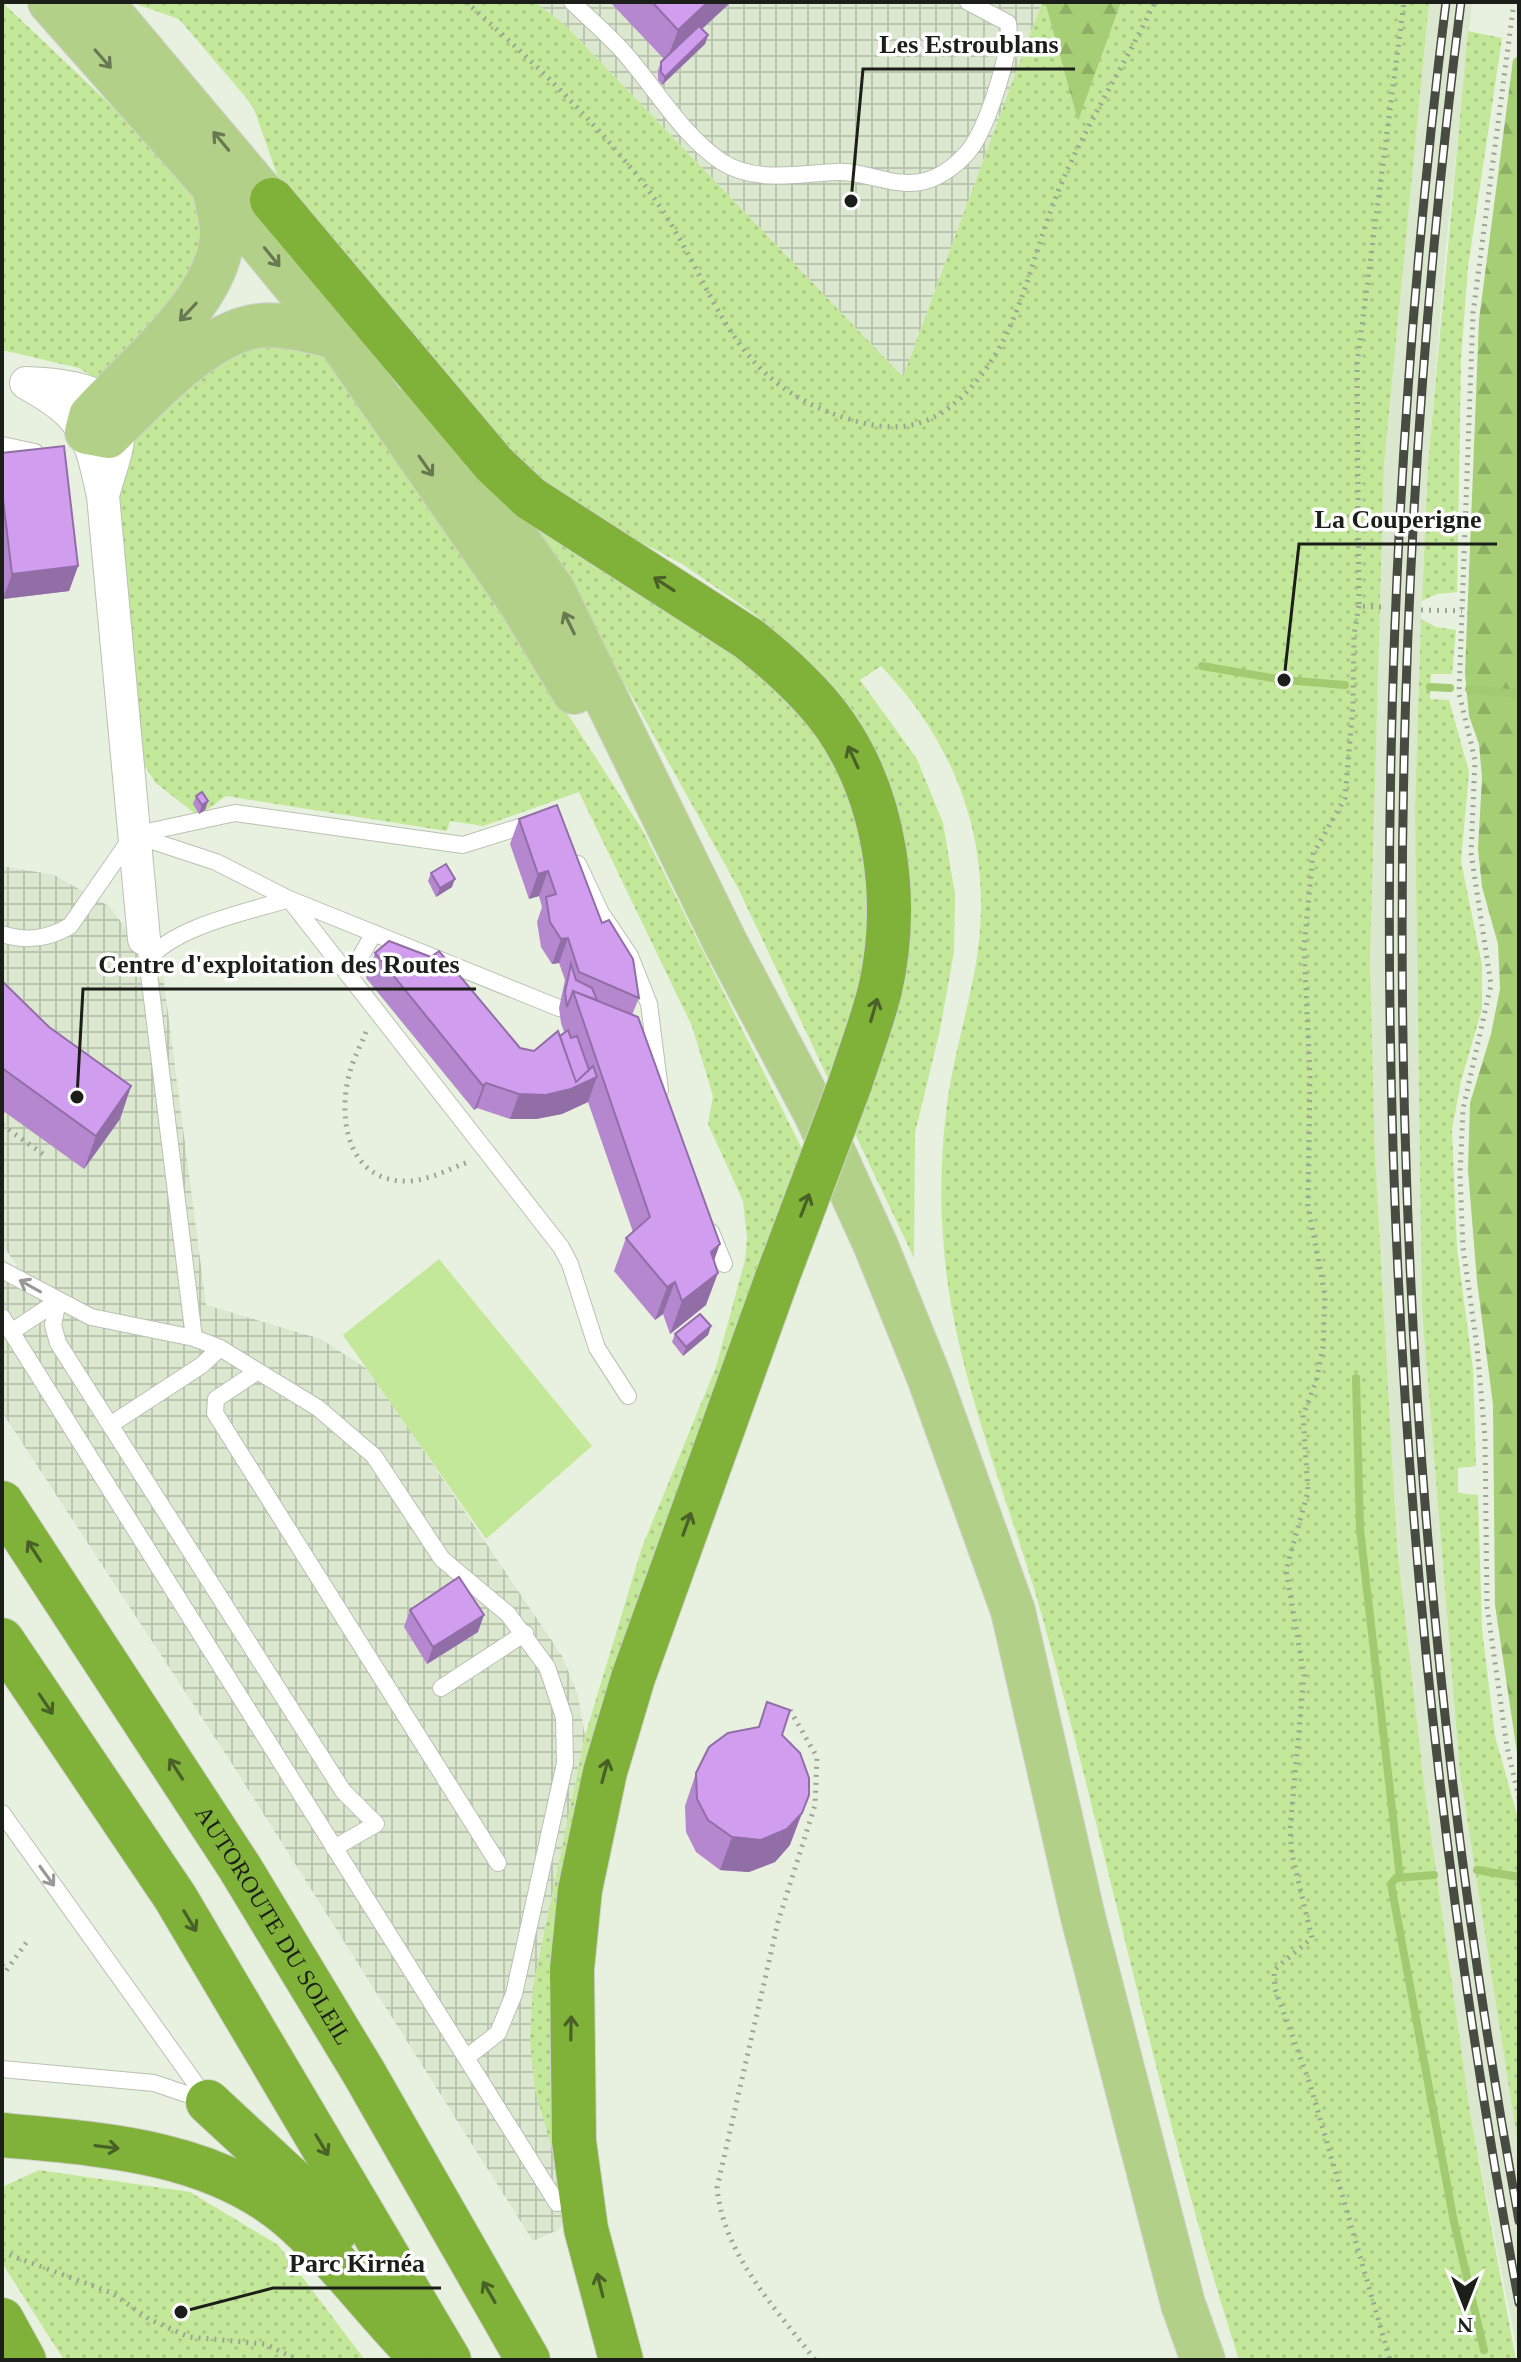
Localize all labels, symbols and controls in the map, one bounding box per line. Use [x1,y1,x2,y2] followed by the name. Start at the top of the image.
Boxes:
[863,19,1075,69] callout: Les Estroublans
[879,30,1059,59] text: Les Estroublans
[94,49,112,69] one-way arrow
[212,131,230,151] one-way arrow
[263,247,281,267] one-way arrow
[180,301,198,321] one-way arrow
[418,455,434,477] one-way arrow
[1299,494,1497,544] callout: La Couperigne
[1315,505,1481,534] text: La Couperigne
[653,576,675,593] one-way arrow
[560,611,576,635] one-way arrow
[845,745,860,769] one-way arrow
[83,939,476,989] callout: Centre d'exploitation des Routes
[98,950,460,979] text: Centre d'exploitation des Routes
[867,997,882,1023] one-way arrow
[799,1193,813,1218] one-way arrow
[19,1277,42,1293] one-way arrow
[681,1512,695,1537] one-way arrow
[25,1540,41,1563] one-way arrow
[37,1693,54,1715] one-way arrow
[167,1758,184,1780] one-way arrow
[599,1758,614,1784] one-way arrow
[190,1801,357,2049] street label: AUTOROUTE DU SOLEIL
[38,1865,55,1886] one-way arrow
[182,1909,198,1932] one-way arrow
[563,2015,578,2042] one-way arrow
[315,2132,330,2156] one-way arrow
[93,2139,120,2154] one-way arrow
[273,2238,441,2288] callout: Parc Kirnéa
[289,2249,425,2278] text: Parc Kirnéa
[1425,2266,1505,2346] north arrow
[592,2272,607,2298] one-way arrow
[481,2281,497,2304] one-way arrow
[1457,2313,1473,2338] text: N

